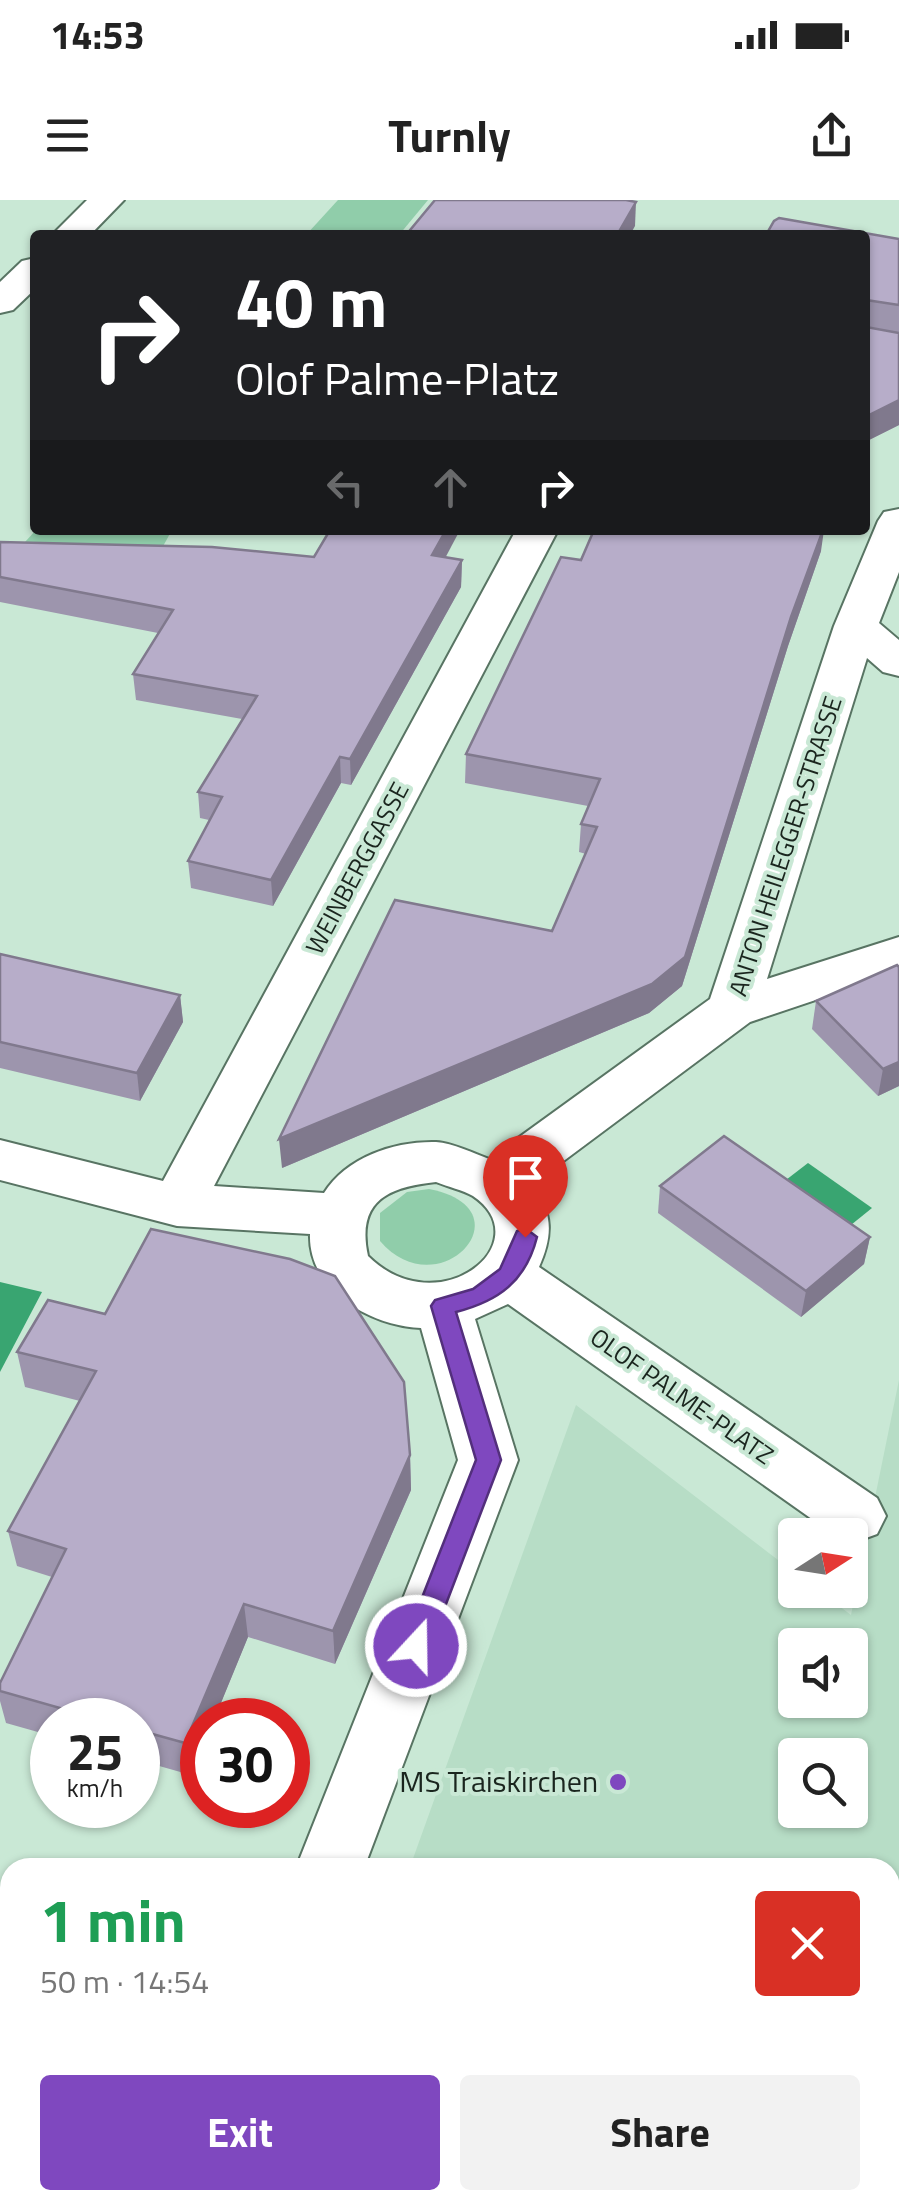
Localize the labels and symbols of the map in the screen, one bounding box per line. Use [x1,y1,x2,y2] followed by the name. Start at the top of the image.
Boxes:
[719,691,851,1001] street label: ANTON HEILEGGER-STRASSE
[296,775,418,961] street label: WEINBERGGASSE
[483,1135,568,1238] pin
[582,1318,782,1474] street label: OLOF PALME-PLATZ
[778,1518,868,1608] north arrow
[364,1594,468,1698] position arrow
[180,1698,310,1828] speed limit sign: 30
[399,1758,598,1804] place label: MS Traiskirchen
[607,1771,629,1793] marker: MS Traiskirchen

